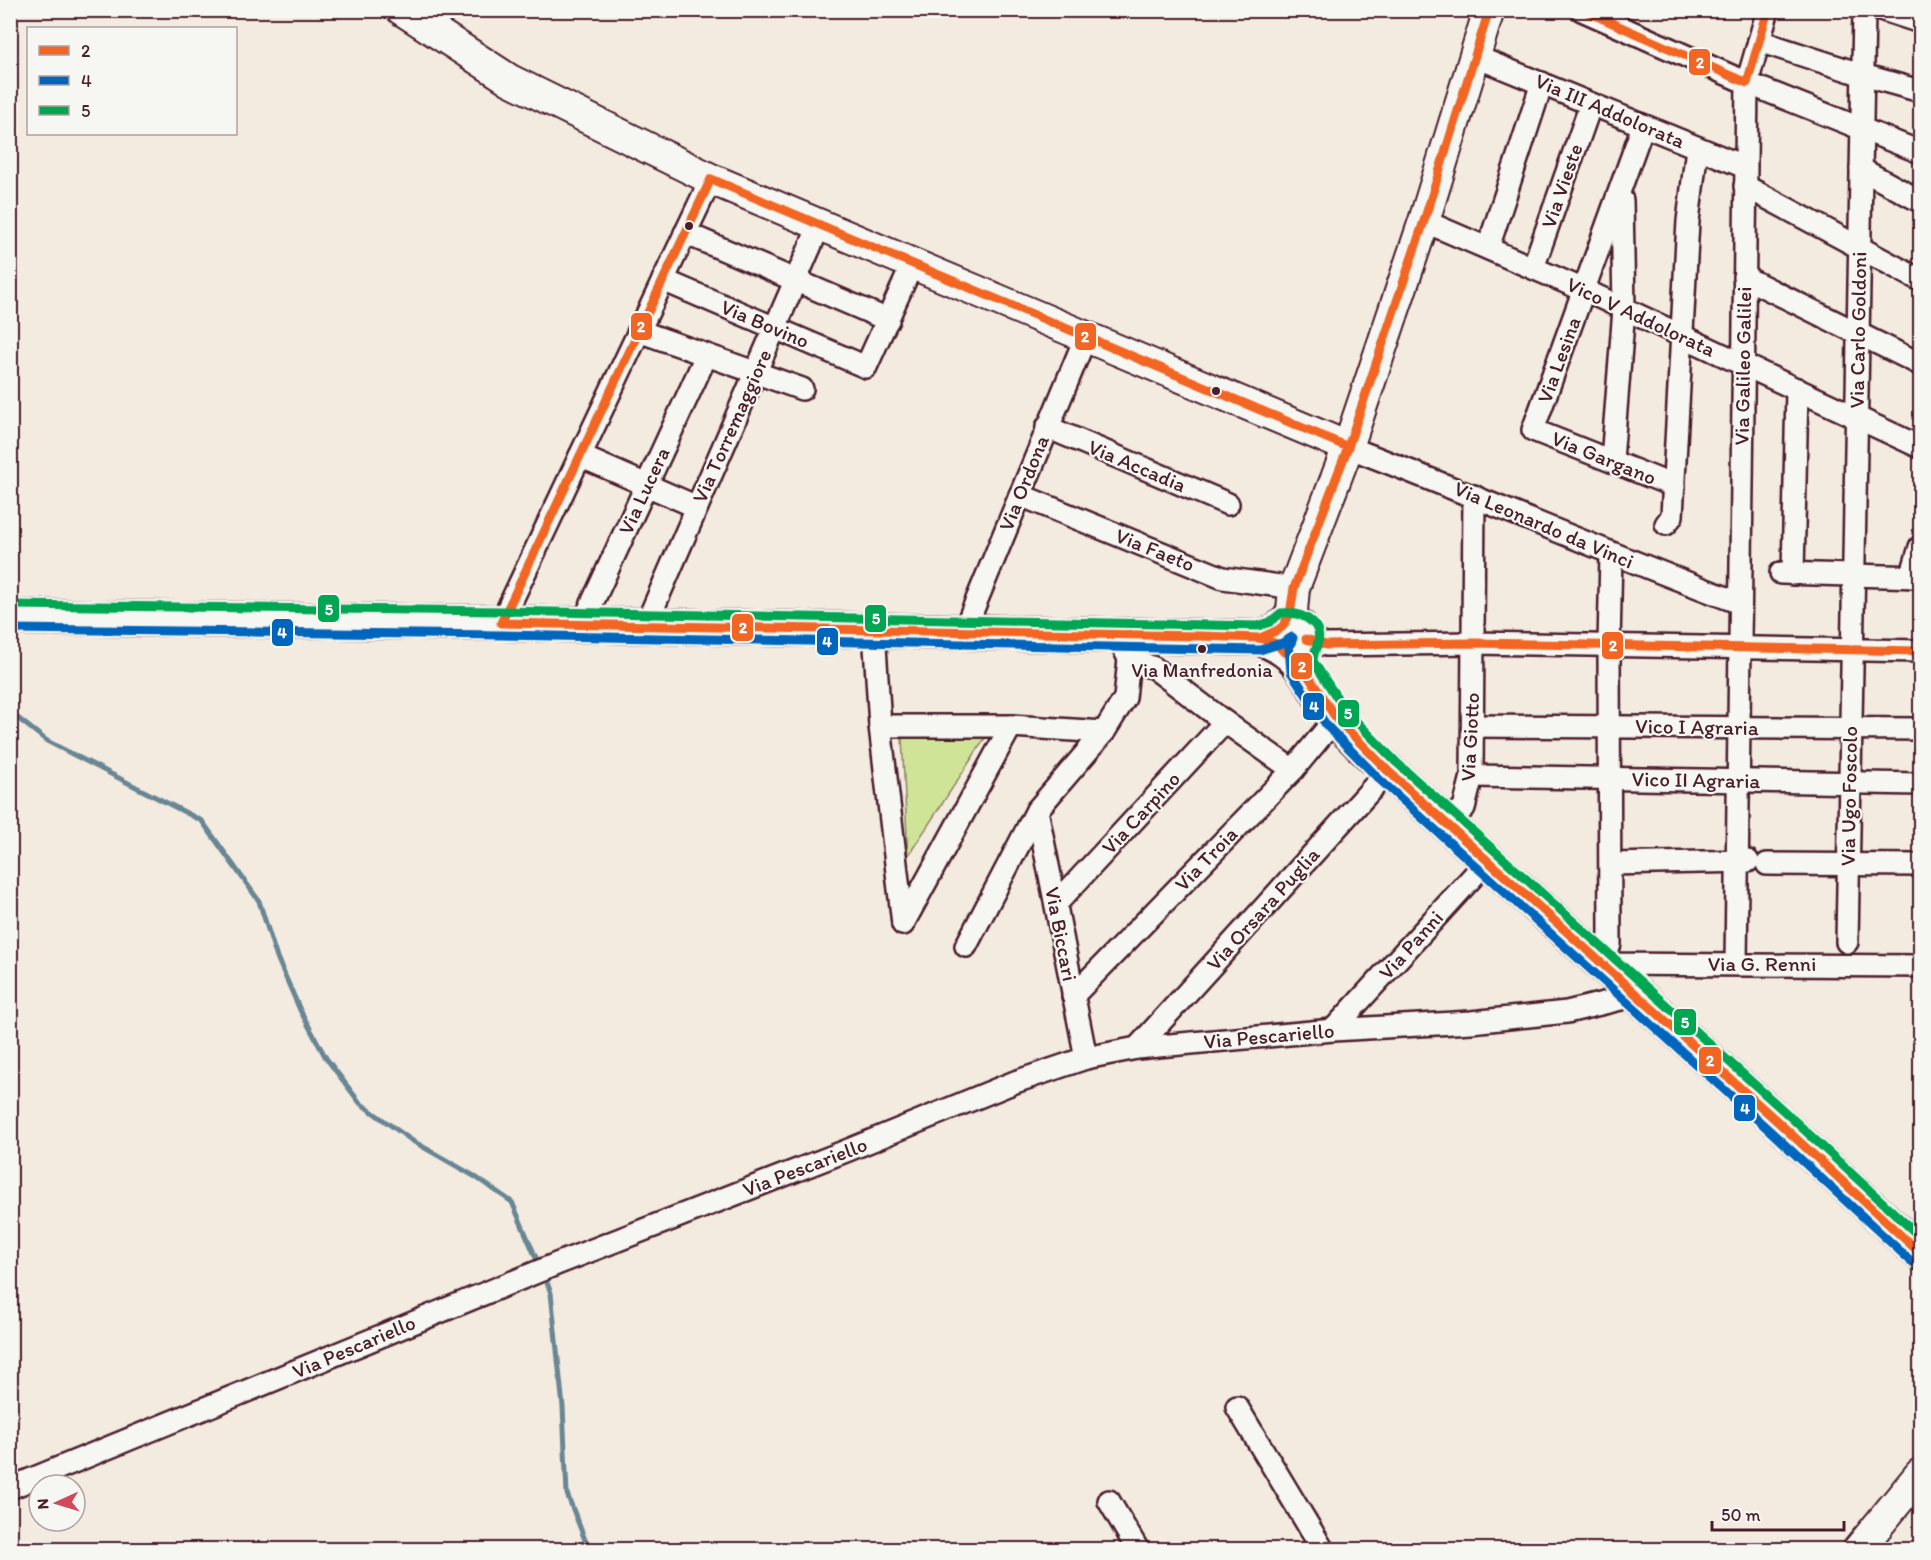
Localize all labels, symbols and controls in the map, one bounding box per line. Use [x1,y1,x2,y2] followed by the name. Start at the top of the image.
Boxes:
[27,27,237,135] legend
[81,40,91,62] text: 2
[1688,48,1711,76] line badge: 2
[1696,53,1705,72] text: 2
[1532,68,1689,153] street label: Via III Addolorata
[81,70,92,92] text: 4
[81,100,90,122] text: 5
[1535,140,1588,231] street label: Via Vieste
[683,220,695,232] unlabelled marker
[1844,251,1871,409] street label: Via Carlo Goldoni
[1563,271,1720,362] street label: Vico V Addolorata
[1729,286,1756,446] street label: Via Galileo Galilei
[717,294,813,353] street label: Via Bovino
[630,312,653,341] line badge: 2
[1531,313,1586,406] street label: Via Lesina
[637,317,646,336] text: 2
[1074,322,1097,351] line badge: 2
[1081,327,1090,346] text: 2
[686,345,777,506] street label: Via Torremaggiore
[1210,385,1222,397] unlabelled marker
[1548,425,1660,490] street label: Via Gargano
[993,431,1054,534] street label: Via Ordona
[1085,434,1190,497] street label: Via Accadia
[613,443,675,538] street label: Via Lucera
[1451,475,1638,574] street label: Via Leonardo da Vinci
[1112,522,1198,577] street label: Via Faeto
[317,594,340,623] line badge: 5
[325,600,334,619] text: 5
[864,604,887,633] line badge: 5
[872,609,881,628] text: 5
[731,613,754,642] line badge: 2
[271,618,294,647] line badge: 4
[739,618,748,637] text: 2
[277,623,287,642] text: 4
[816,627,839,656] line badge: 4
[1601,631,1624,660] line badge: 2
[822,632,832,651] text: 4
[1609,636,1618,655] text: 2
[1196,643,1208,655] marker: Via Manfredonia
[1290,652,1313,680] line badge: 2
[1298,657,1307,676] text: 2
[1131,658,1273,682] place label: Via Manfredonia
[1302,692,1325,721] line badge: 4
[1455,692,1484,782] street label: Via Giotto
[1309,697,1319,716] text: 4
[1337,699,1360,728] line badge: 5
[1344,704,1353,723] text: 5
[1635,713,1759,740] street label: Vico I Agraria
[1835,726,1862,866] street label: Via Ugo Foscolo
[1096,766,1185,859] street label: Via Carpino
[1631,766,1761,793] street label: Vico II Agraria
[1169,821,1242,896] street label: Via Troia
[1201,842,1325,975] street label: Via Orsara Puglia
[1040,885,1083,983] street label: Via Biccari
[1373,905,1448,984] street label: Via Panni
[1708,951,1816,976] street label: Via G. Renni
[1673,1008,1697,1036] line badge: 5
[1681,1013,1690,1032] text: 5
[1202,1017,1335,1054] street label: Via Pescariello
[1698,1046,1722,1075] line badge: 2
[1706,1051,1715,1070] text: 2
[1733,1094,1756,1122] line badge: 4
[1740,1099,1750,1118] text: 4
[739,1131,871,1202] street label: Via Pescariello
[289,1309,419,1384] street label: Via Pescariello
[27,1473,87,1533] north arrow
[1712,1494,1844,1532] scale bar
[33,1498,52,1510] text: N
[1721,1504,1761,1526] text: 50 m

